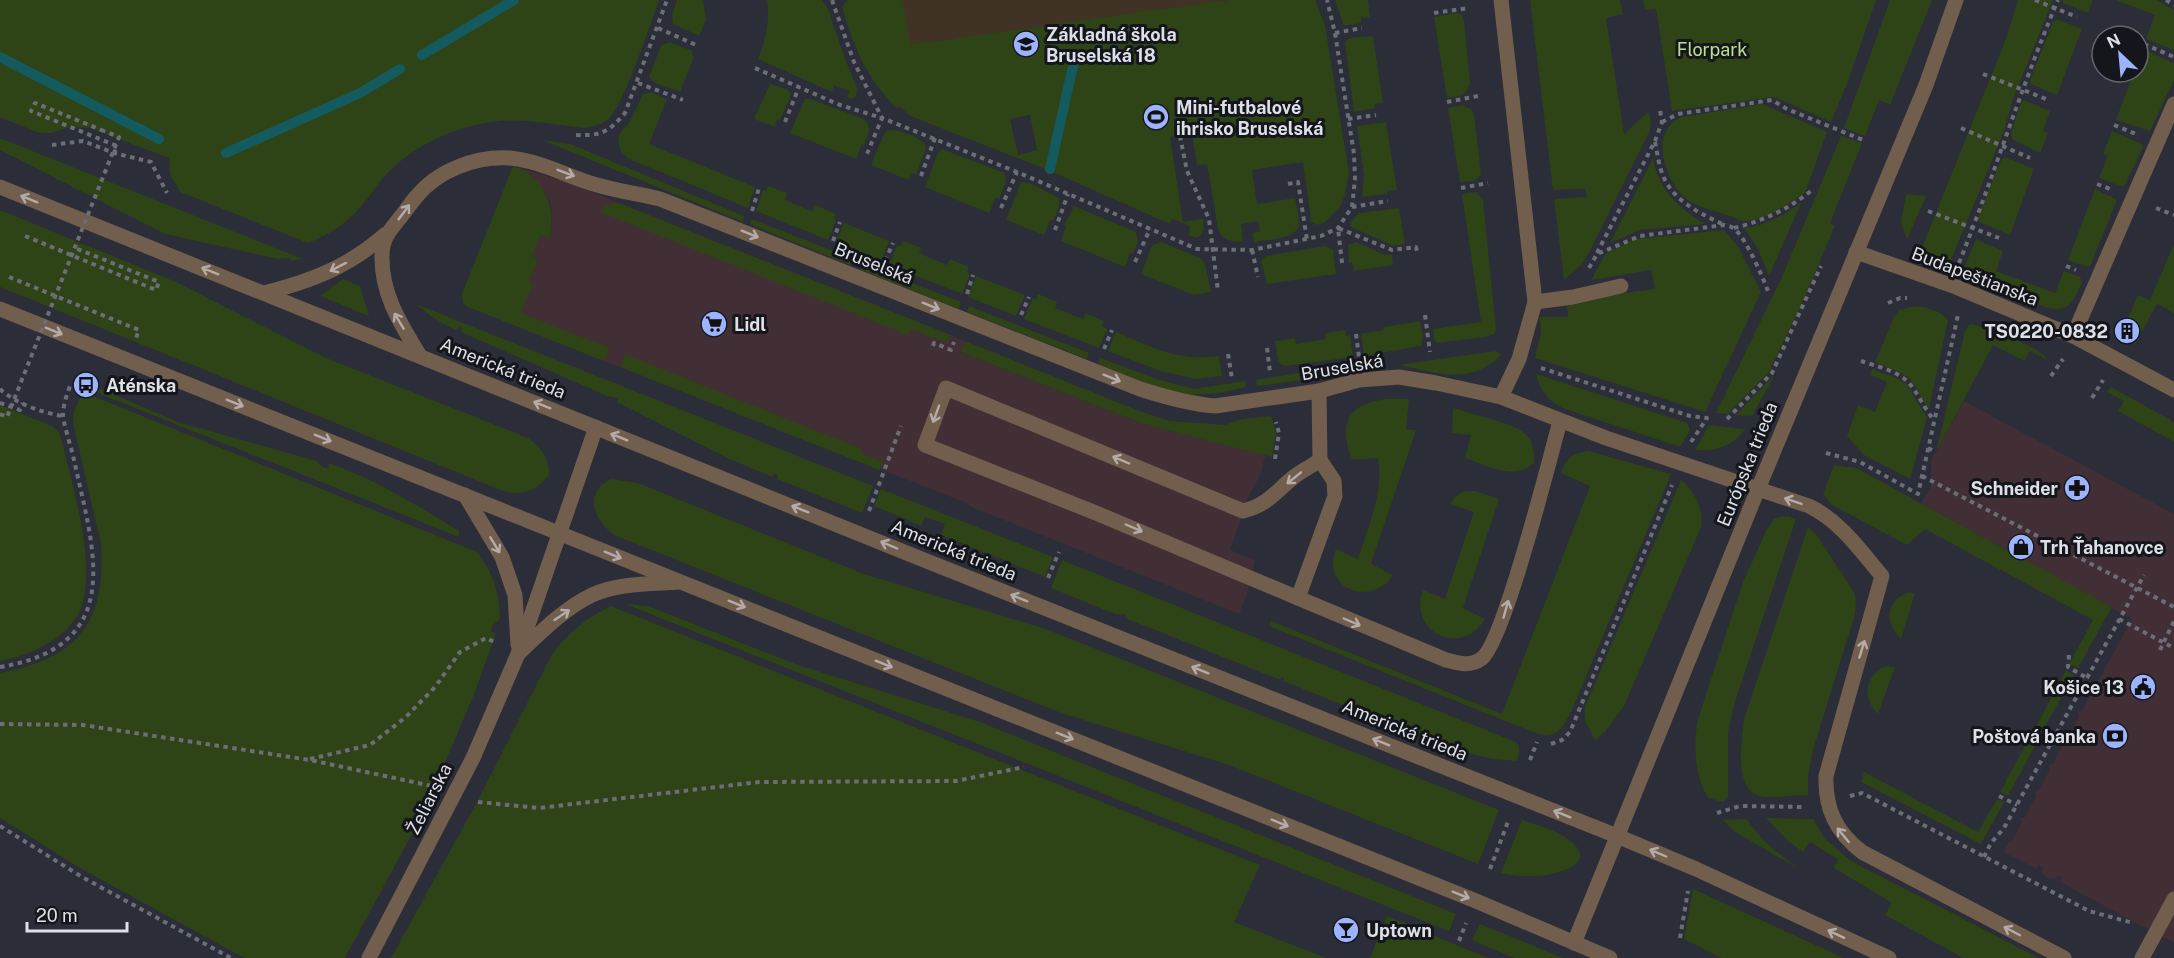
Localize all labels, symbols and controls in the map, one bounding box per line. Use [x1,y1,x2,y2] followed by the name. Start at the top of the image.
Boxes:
[1046,24,1177,66] place label: Základná škola Bruselská 18
[2090,24,2150,84] north arrow
[1011,29,1041,59] school or university icon: Základná škola Bruselská 18
[2104,30,2123,52] text: N
[1677,39,1747,60] park label: Florpark
[1176,97,1323,139] place label: Mini-futbalové ihrisko Bruselská
[1141,102,1171,132] sports icon: Mini-futbalové ihrisko Bruselská
[556,168,574,179] one-way arrow
[20,193,38,204] one-way arrow
[398,204,411,220] one-way arrow
[740,229,759,240] one-way arrow
[832,238,916,288] street label: Bruselská
[1909,242,2041,310] street label: Budapeštianska
[329,261,347,273] one-way arrow
[201,265,219,276] one-way arrow
[921,301,940,312] one-way arrow
[699,309,729,339] supermarket icon: Lidl
[393,313,405,330] one-way arrow
[734,314,766,335] place label: Lidl
[2112,316,2142,346] building icon: TS0220-0832
[1984,321,2108,342] place label: TS0220-0832
[45,326,63,337] one-way arrow
[437,333,569,403] street label: Americká trieda
[1299,349,1385,385] street label: Bruselská
[71,370,101,400] bus stop icon: Aténska
[1103,374,1121,385] one-way arrow
[106,375,176,396] place label: Aténska
[226,398,244,409] one-way arrow
[533,399,552,410] one-way arrow
[1713,399,1781,529] street label: Európska trieda
[930,404,941,423] one-way arrow
[610,430,629,441] one-way arrow
[314,434,332,445] one-way arrow
[1112,454,1131,465] one-way arrow
[1286,472,1302,485] one-way arrow
[2062,473,2092,503] pharmacy icon: Schneider
[1971,478,2059,499] place label: Schneider
[1784,494,1803,505] one-way arrow
[791,503,810,514] one-way arrow
[888,515,1020,585] street label: Americká trieda
[1124,523,1143,534] one-way arrow
[2006,532,2036,562] shop icon: Trh Ťahanovce
[489,536,501,553] one-way arrow
[2040,536,2164,558] place label: Trh Ťahanovce
[880,539,899,550] one-way arrow
[604,550,622,561] one-way arrow
[1010,592,1029,603] one-way arrow
[727,599,745,610] one-way arrow
[1501,600,1512,619] one-way arrow
[553,609,570,622] one-way arrow
[1342,616,1360,628] one-way arrow
[1857,640,1868,659] one-way arrow
[874,659,893,670] one-way arrow
[1191,664,1210,675] one-way arrow
[2128,672,2158,702] public building icon: Košice 13
[2043,677,2124,698] place label: Košice 13
[1339,695,1471,765] street label: Americká trieda
[2100,721,2130,751] bank icon: Poštová banka
[1972,726,2096,747] place label: Poštová banka
[1055,731,1074,742] one-way arrow
[1372,736,1391,747] one-way arrow
[402,760,456,838] street label: Želiarska
[1554,808,1572,819] one-way arrow
[1270,818,1289,829] one-way arrow
[1837,827,1850,843] one-way arrow
[1649,847,1668,858] one-way arrow
[1451,890,1470,901] one-way arrow
[27,895,128,933] scale bar
[36,905,78,926] text: 20 m
[1331,915,1361,945] bar icon: Uptown
[1366,920,1432,941] place label: Uptown
[2003,925,2021,936] one-way arrow
[1827,927,1845,939] one-way arrow

